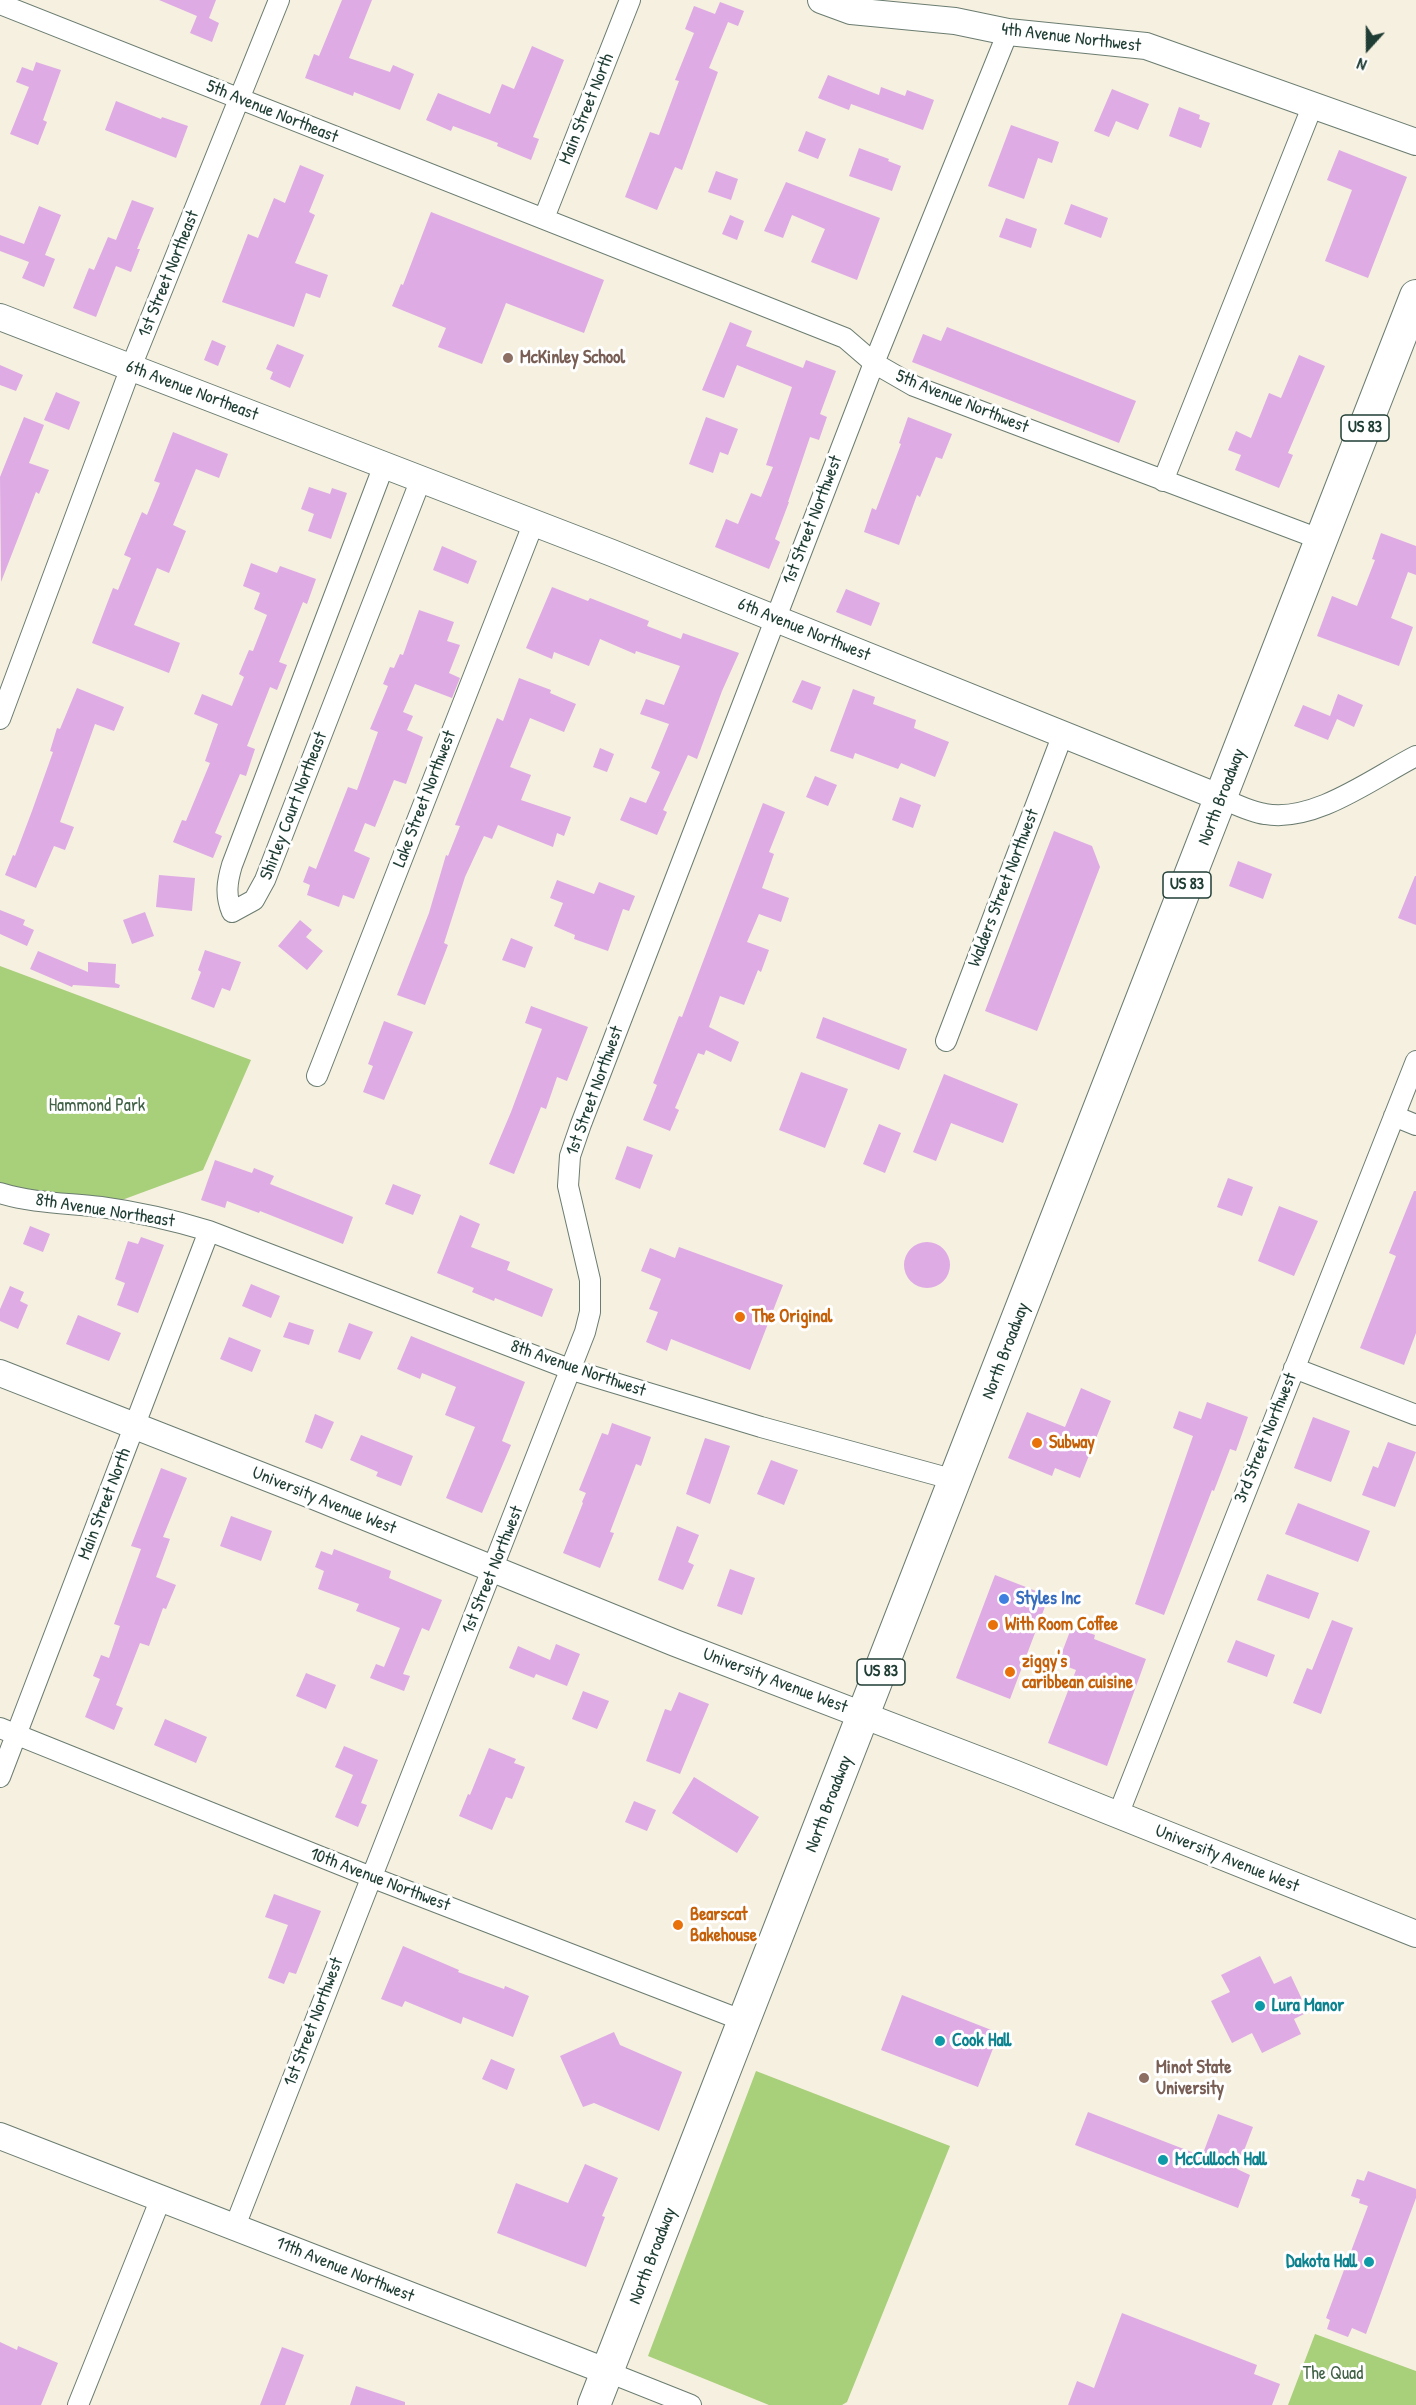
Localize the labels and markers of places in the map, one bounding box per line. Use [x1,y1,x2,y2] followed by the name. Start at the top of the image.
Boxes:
[520,347,625,369] place label: McKinley School
[501,351,515,365] marker: McKinley School
[752,1306,832,1328] place label: The Original
[733,1310,747,1324] marker: The Original
[1049,1432,1095,1454] place label: Subway
[1030,1436,1044,1450] marker: Subway
[1016,1588,1080,1610] place label: Styles Inc
[997,1592,1011,1606] marker: Styles Inc
[1005,1614,1118,1636] place label: With Room Coffee
[986,1618,1000,1632] marker: With Room Coffee
[1022,1651,1133,1694] place label: ziggy's caribbean cuisine
[1003,1665,1017,1679] marker: ziggy's caribbean cuisine
[690,1904,757,1946] place label: Bearscat Bakehouse
[671,1918,685,1932] marker: Bearscat Bakehouse
[1272,1995,1344,2017] place label: Lura Manor
[1253,1999,1267,2013] marker: Lura Manor
[952,2030,1011,2052] place label: Cook Hall
[933,2034,947,2048] marker: Cook Hall
[1156,2057,1231,2100] place label: Minot State University
[1137,2071,1151,2085] marker: Minot State University
[1175,2149,1267,2171] place label: McCulloch Hall
[1156,2153,1170,2167] marker: McCulloch Hall
[1286,2251,1357,2273] place label: Dakota Hall
[1362,2255,1376,2269] marker: Dakota Hall

